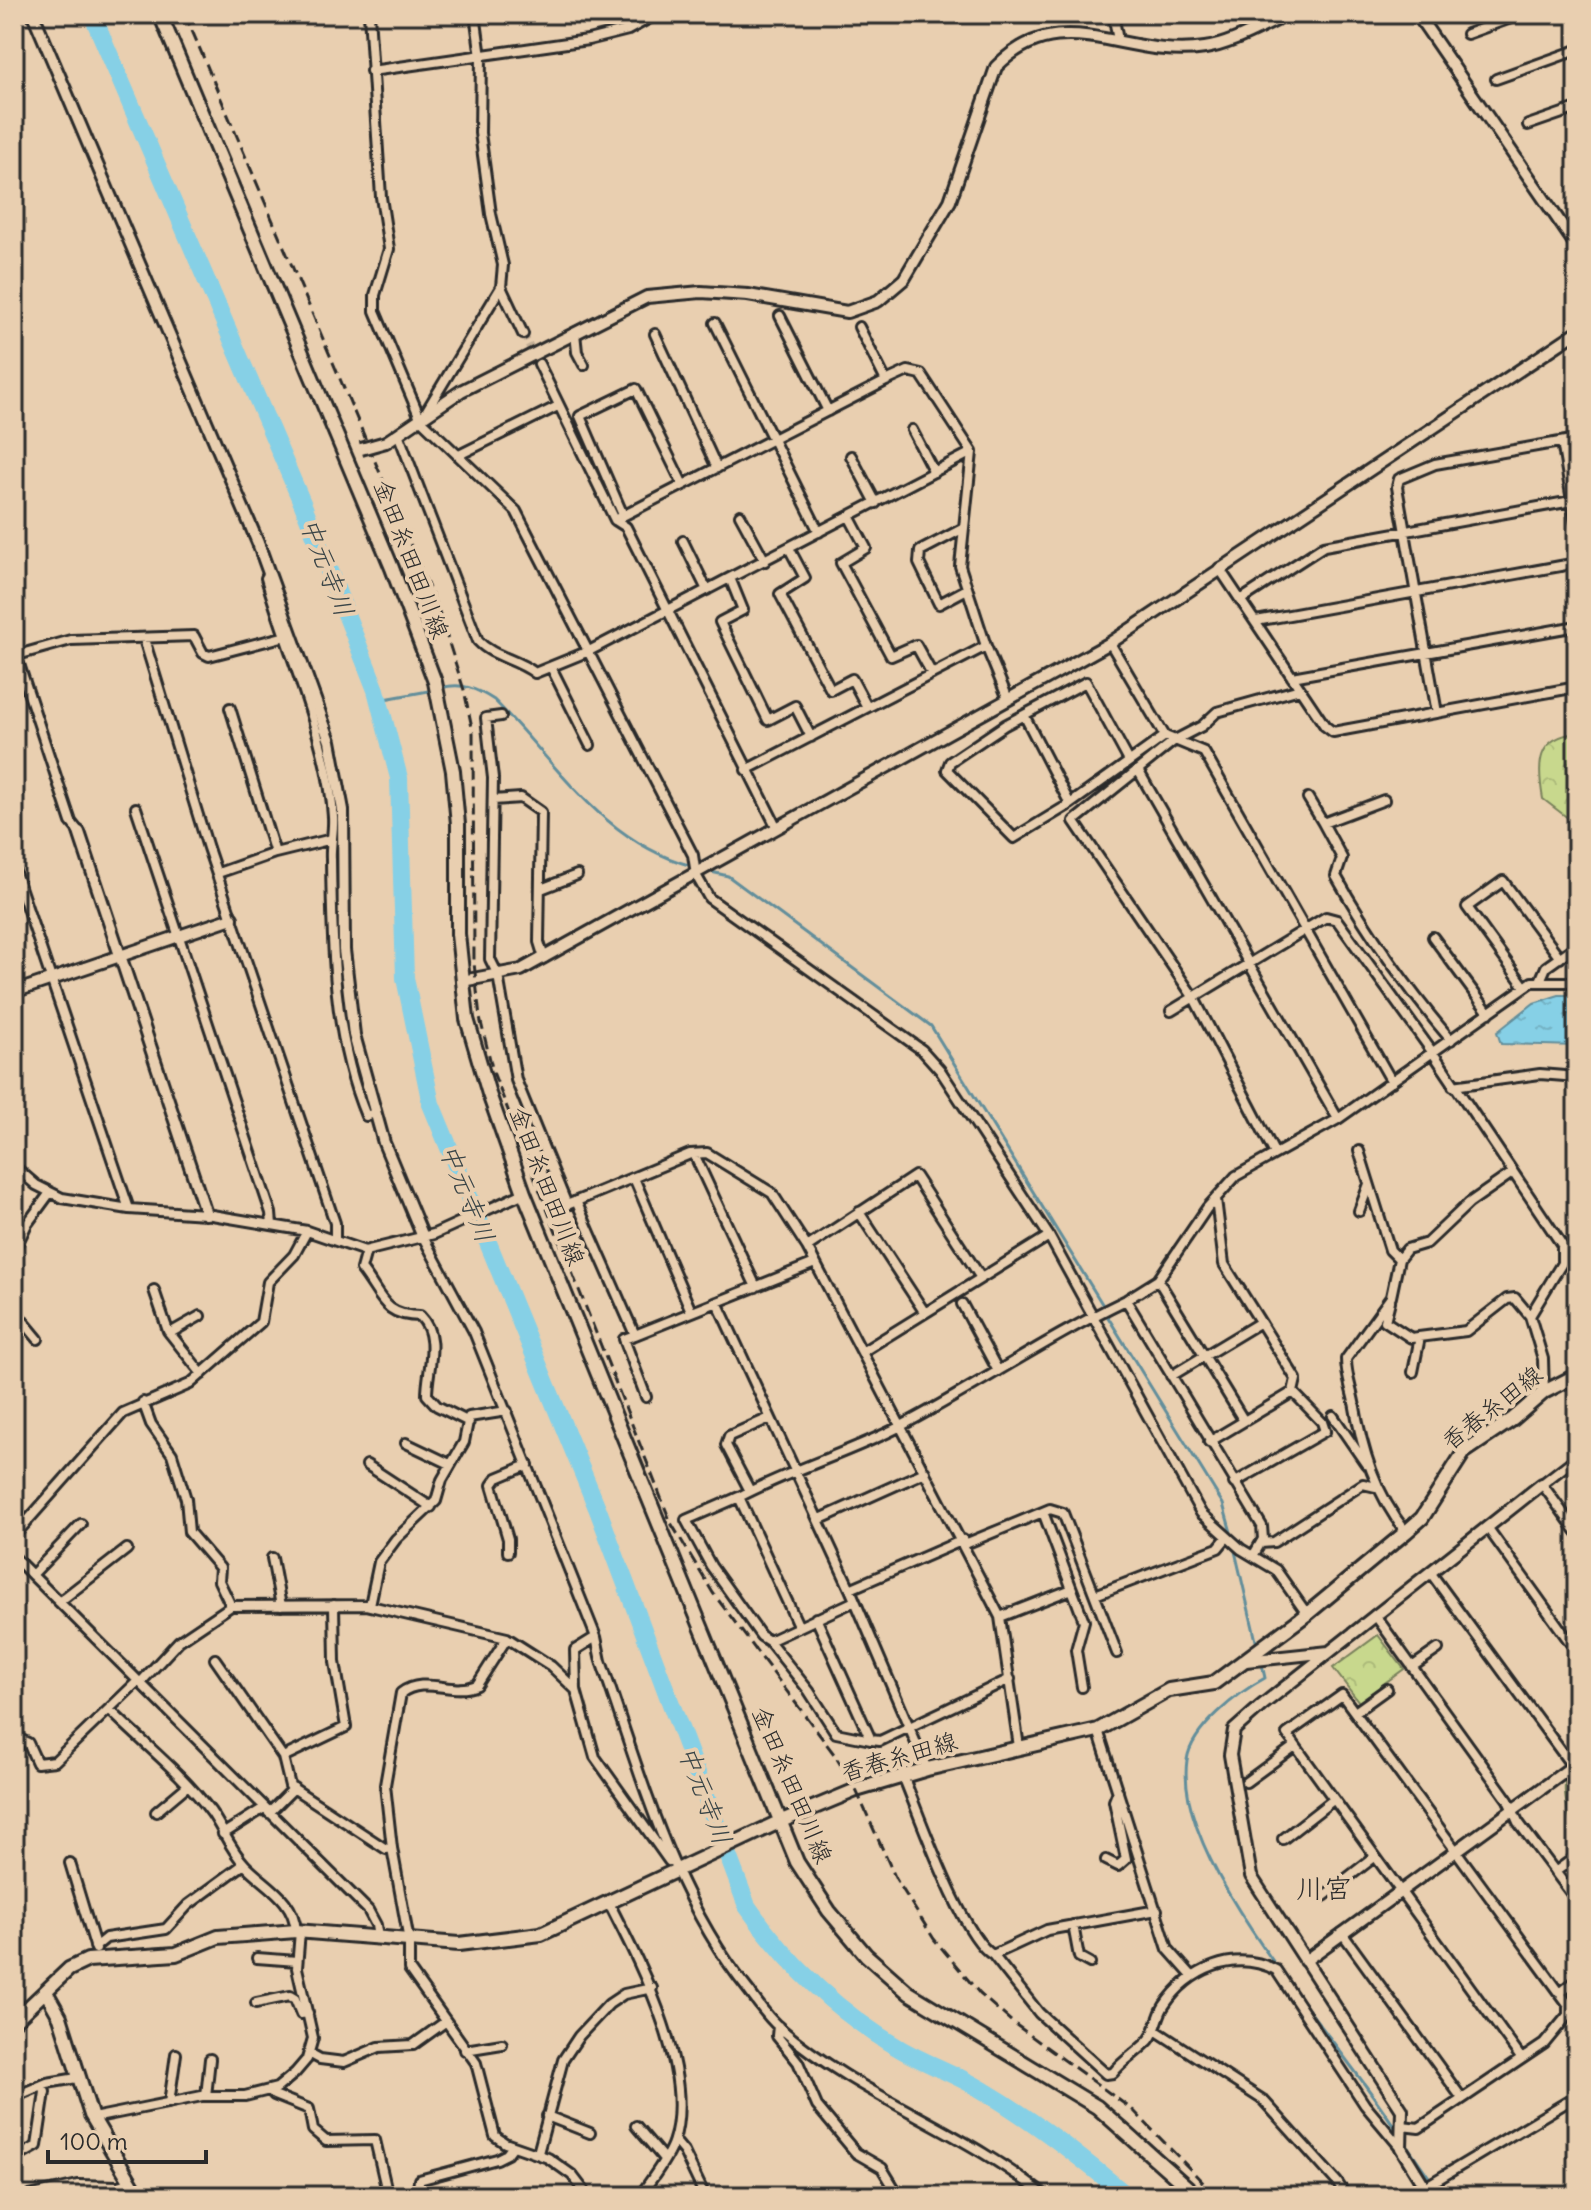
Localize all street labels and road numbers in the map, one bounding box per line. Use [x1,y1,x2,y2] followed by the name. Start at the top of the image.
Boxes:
[368,475,456,642] street label: 金田糸田田川線
[504,1102,592,1269] street label: 金田糸田田川線
[1435,1358,1548,1456] street label: 香春糸田線
[746,1701,840,1868] street label: 金田糸田田川線
[837,1725,961,1787] street label: 香春糸田線

